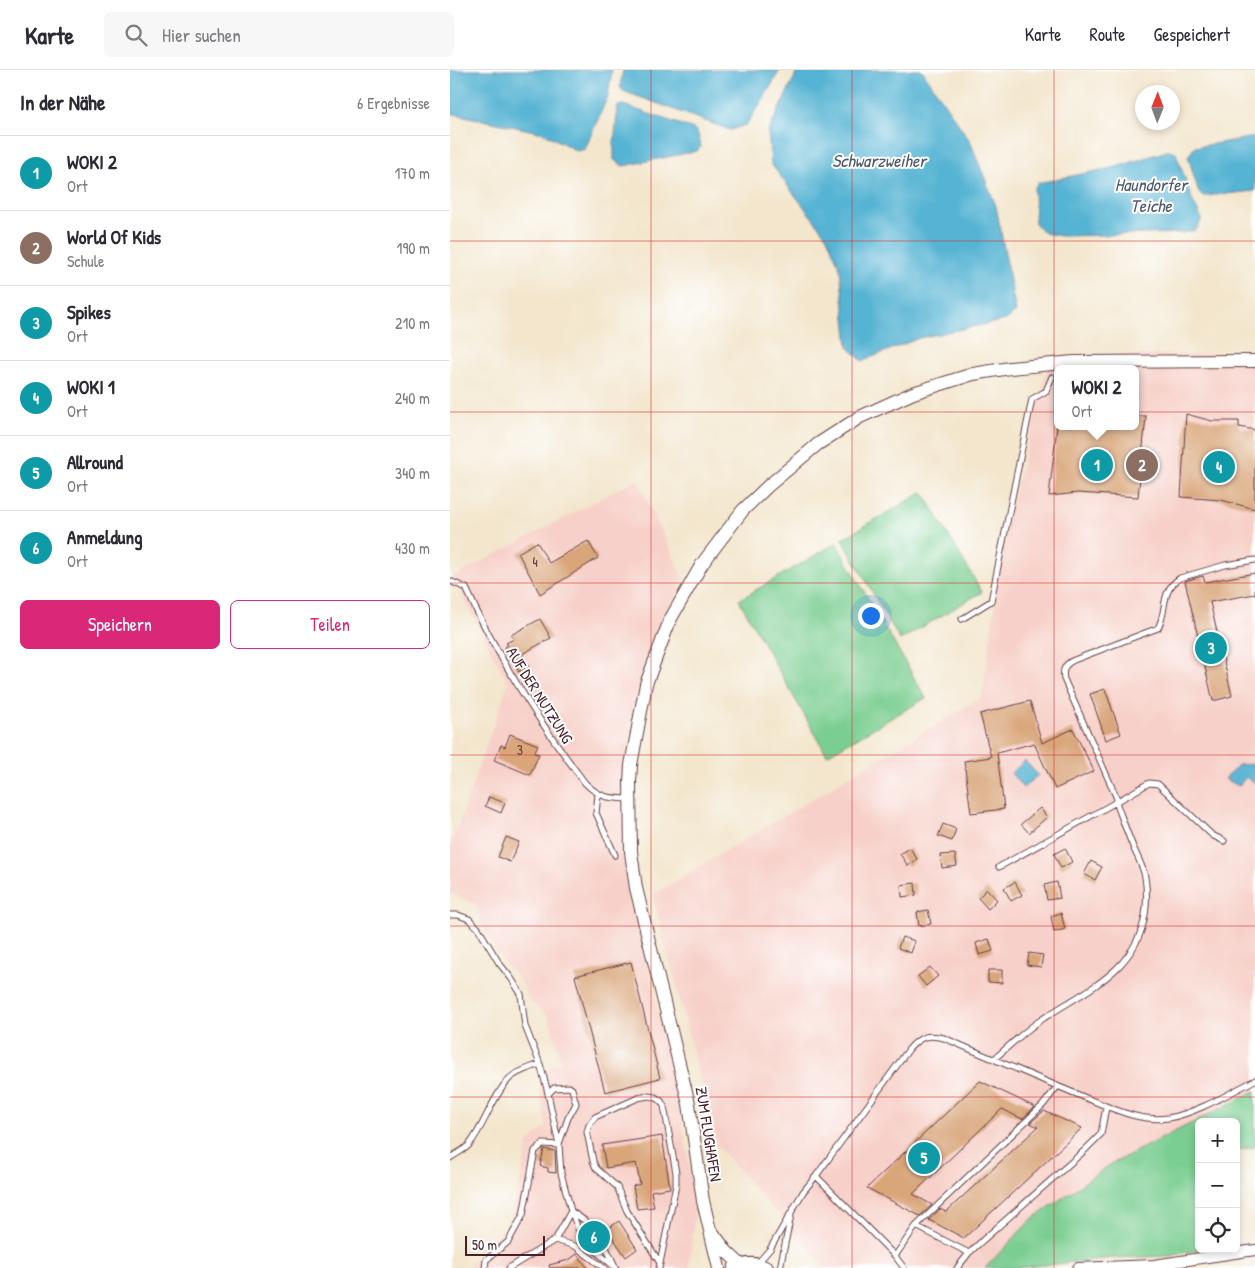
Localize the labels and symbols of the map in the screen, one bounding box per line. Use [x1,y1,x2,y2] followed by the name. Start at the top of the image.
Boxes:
[1135,85,1180,130] north arrow
[832,148,928,173] water label: Schwarzweiher
[1115,172,1189,218] water label: Haundorfer Teiche
[1081,446,1113,484] pin: 1
[1126,446,1158,484] pin: 2
[1203,448,1235,486] pin: 4
[532,552,538,571] house number: 4
[858,603,884,629] your location
[1195,629,1227,667] pin: 3
[502,643,579,748] street label: AUF DER NUTZUNG
[517,740,523,759] house number: 3
[691,1085,727,1183] street label: ZUM FLUGHAFEN
[908,1139,940,1177] pin: 5
[578,1218,610,1256] pin: 6
[465,1233,545,1256] scale bar

